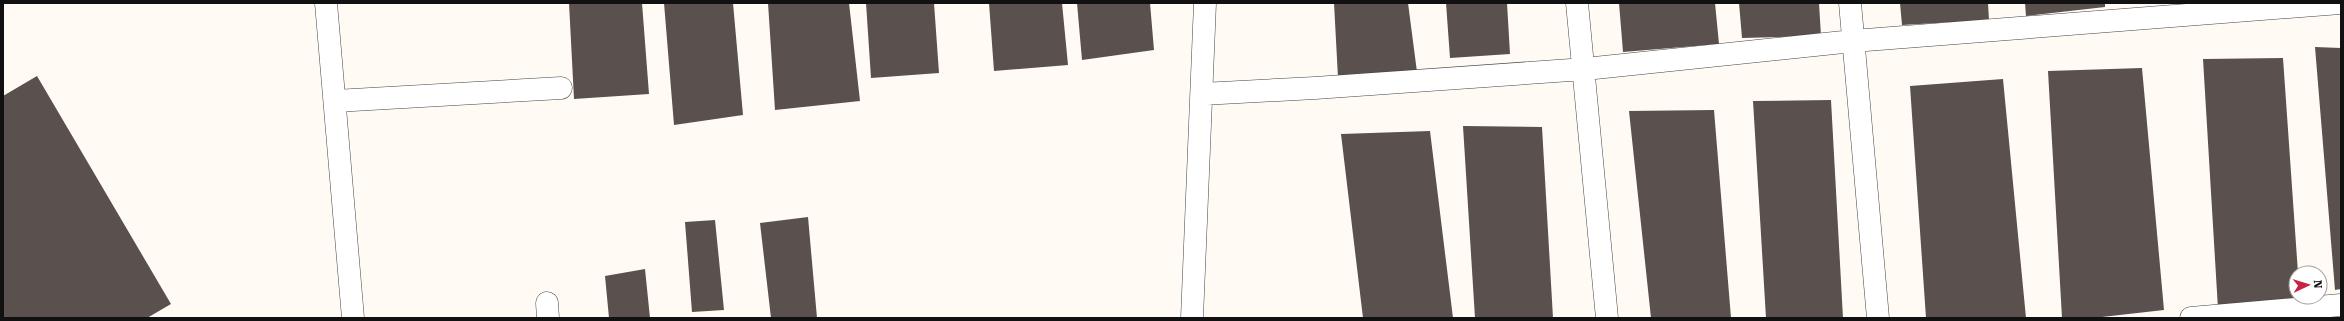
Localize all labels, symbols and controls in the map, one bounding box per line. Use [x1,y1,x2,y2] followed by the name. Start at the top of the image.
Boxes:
[2288,265,2328,305] north arrow
[2311,280,2324,290] text: N

